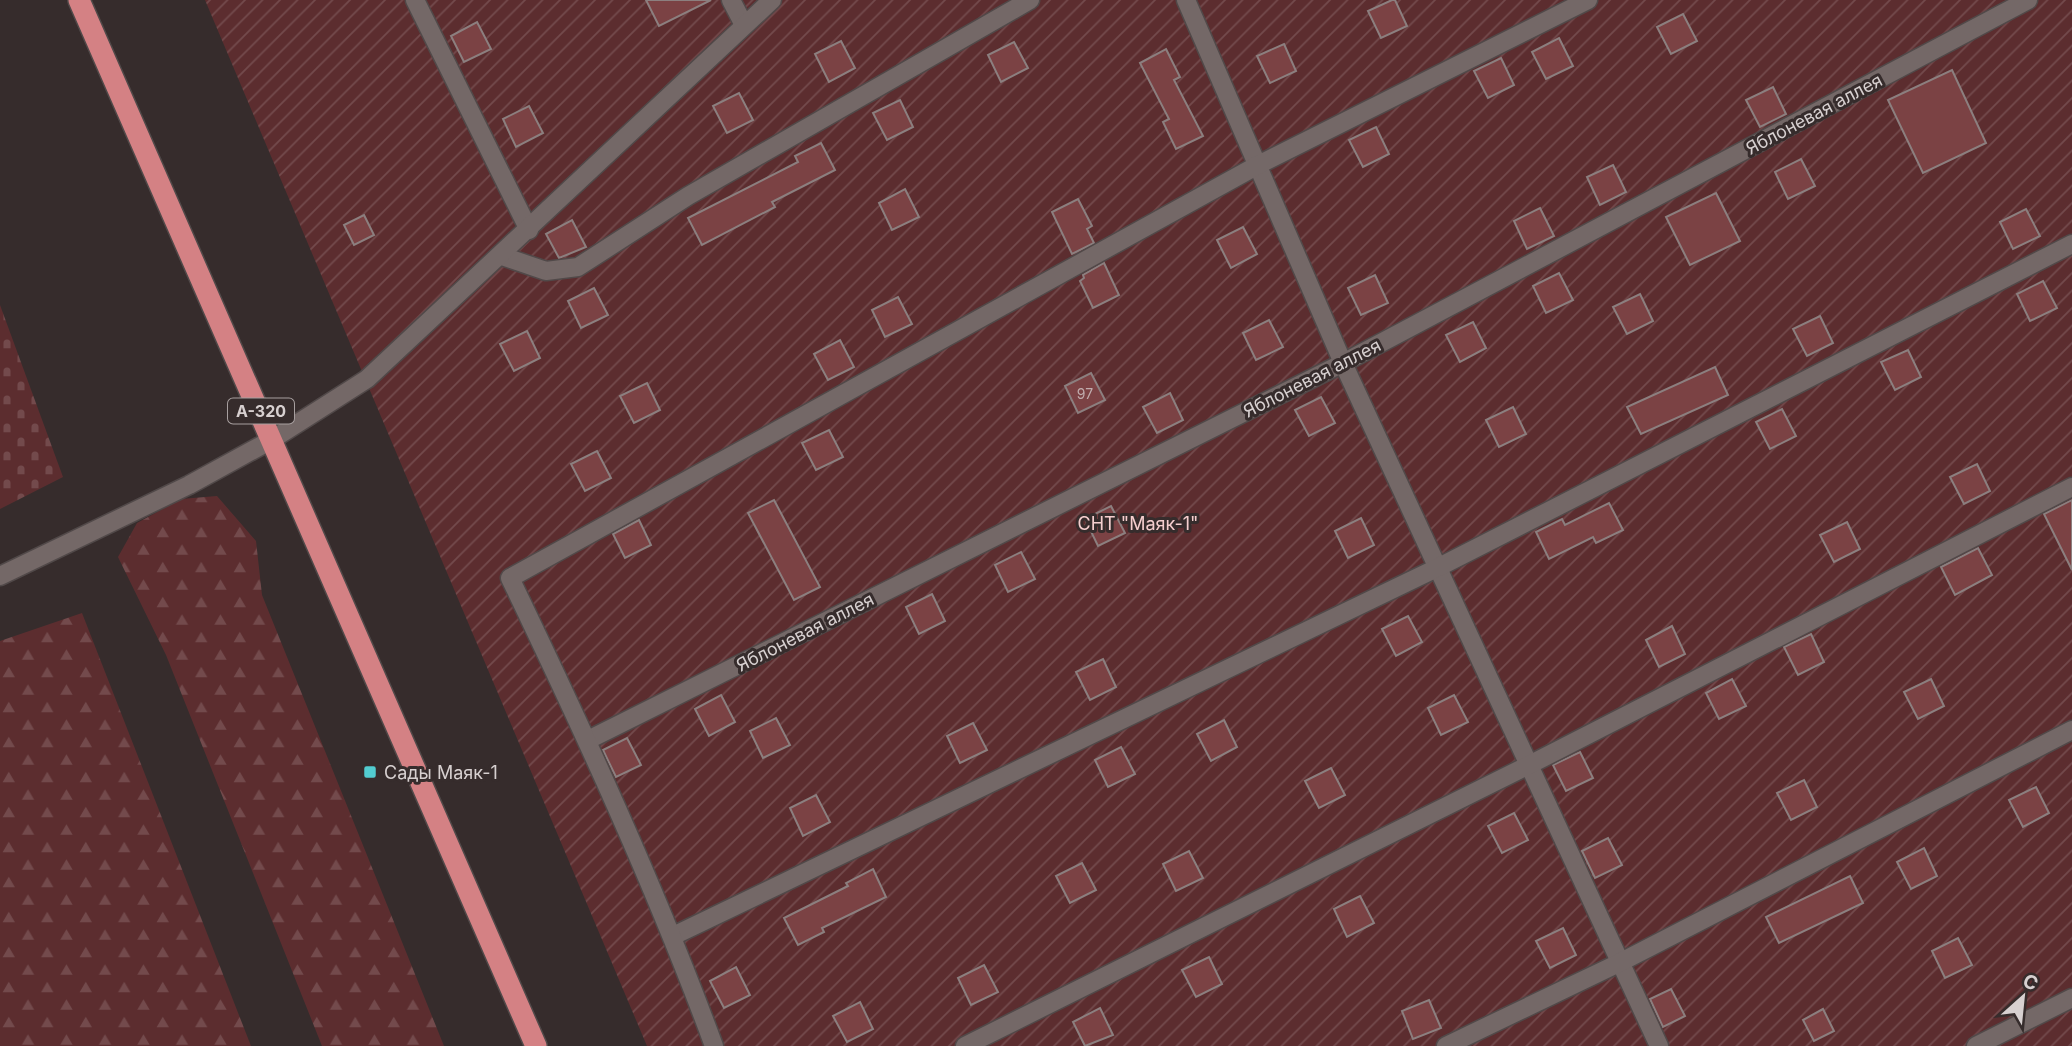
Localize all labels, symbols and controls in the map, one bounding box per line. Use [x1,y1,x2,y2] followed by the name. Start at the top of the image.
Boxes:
[1742,69,1886,159] street label: Яблоневая аллея
[1240,334,1384,422] street label: Яблоневая аллея
[1077,385,1093,402] house number: 97
[228,398,294,424] road number: А-320
[1078,513,1198,534] park label: СНТ "Маяк-1"
[733,588,877,676] street label: Яблоневая аллея
[384,762,498,783] place label: Сады Маяк-1
[362,764,378,780] marker: Сады Маяк-1
[1988,962,2058,1032] north arrow
[2019,969,2042,996] text: С

